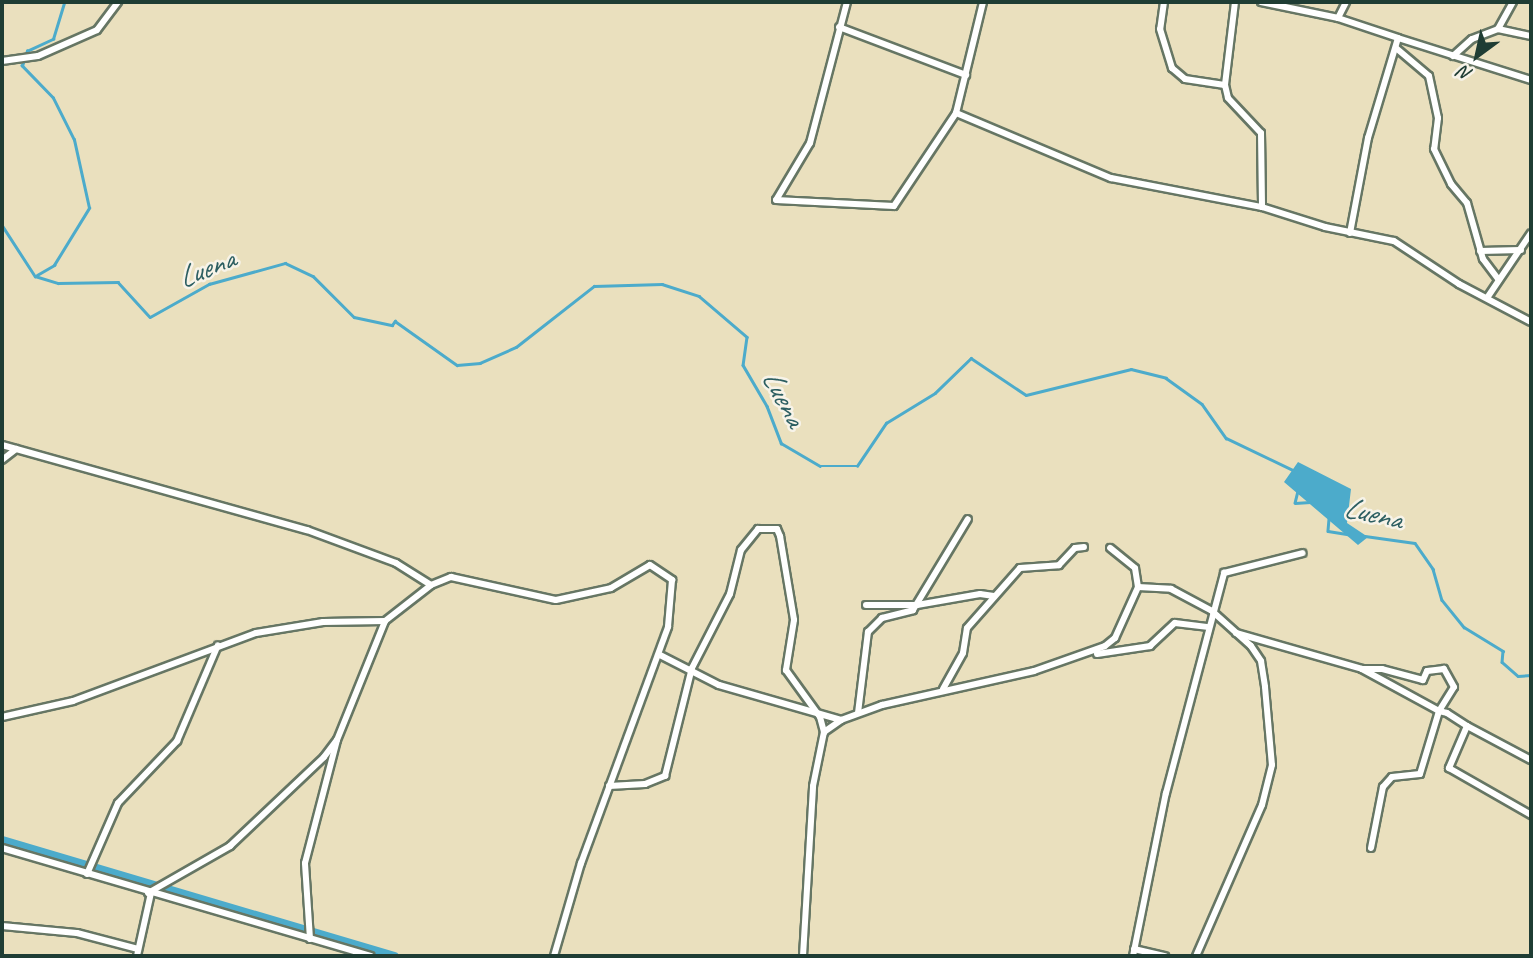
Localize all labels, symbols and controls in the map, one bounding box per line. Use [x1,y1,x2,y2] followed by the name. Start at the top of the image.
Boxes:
[1442,21,1512,91] north arrow
[1454,60,1477,87] text: N
[172,240,240,296] water label: Luena
[754,364,814,432] water label: Luena
[1341,489,1405,537] water label: Luena

